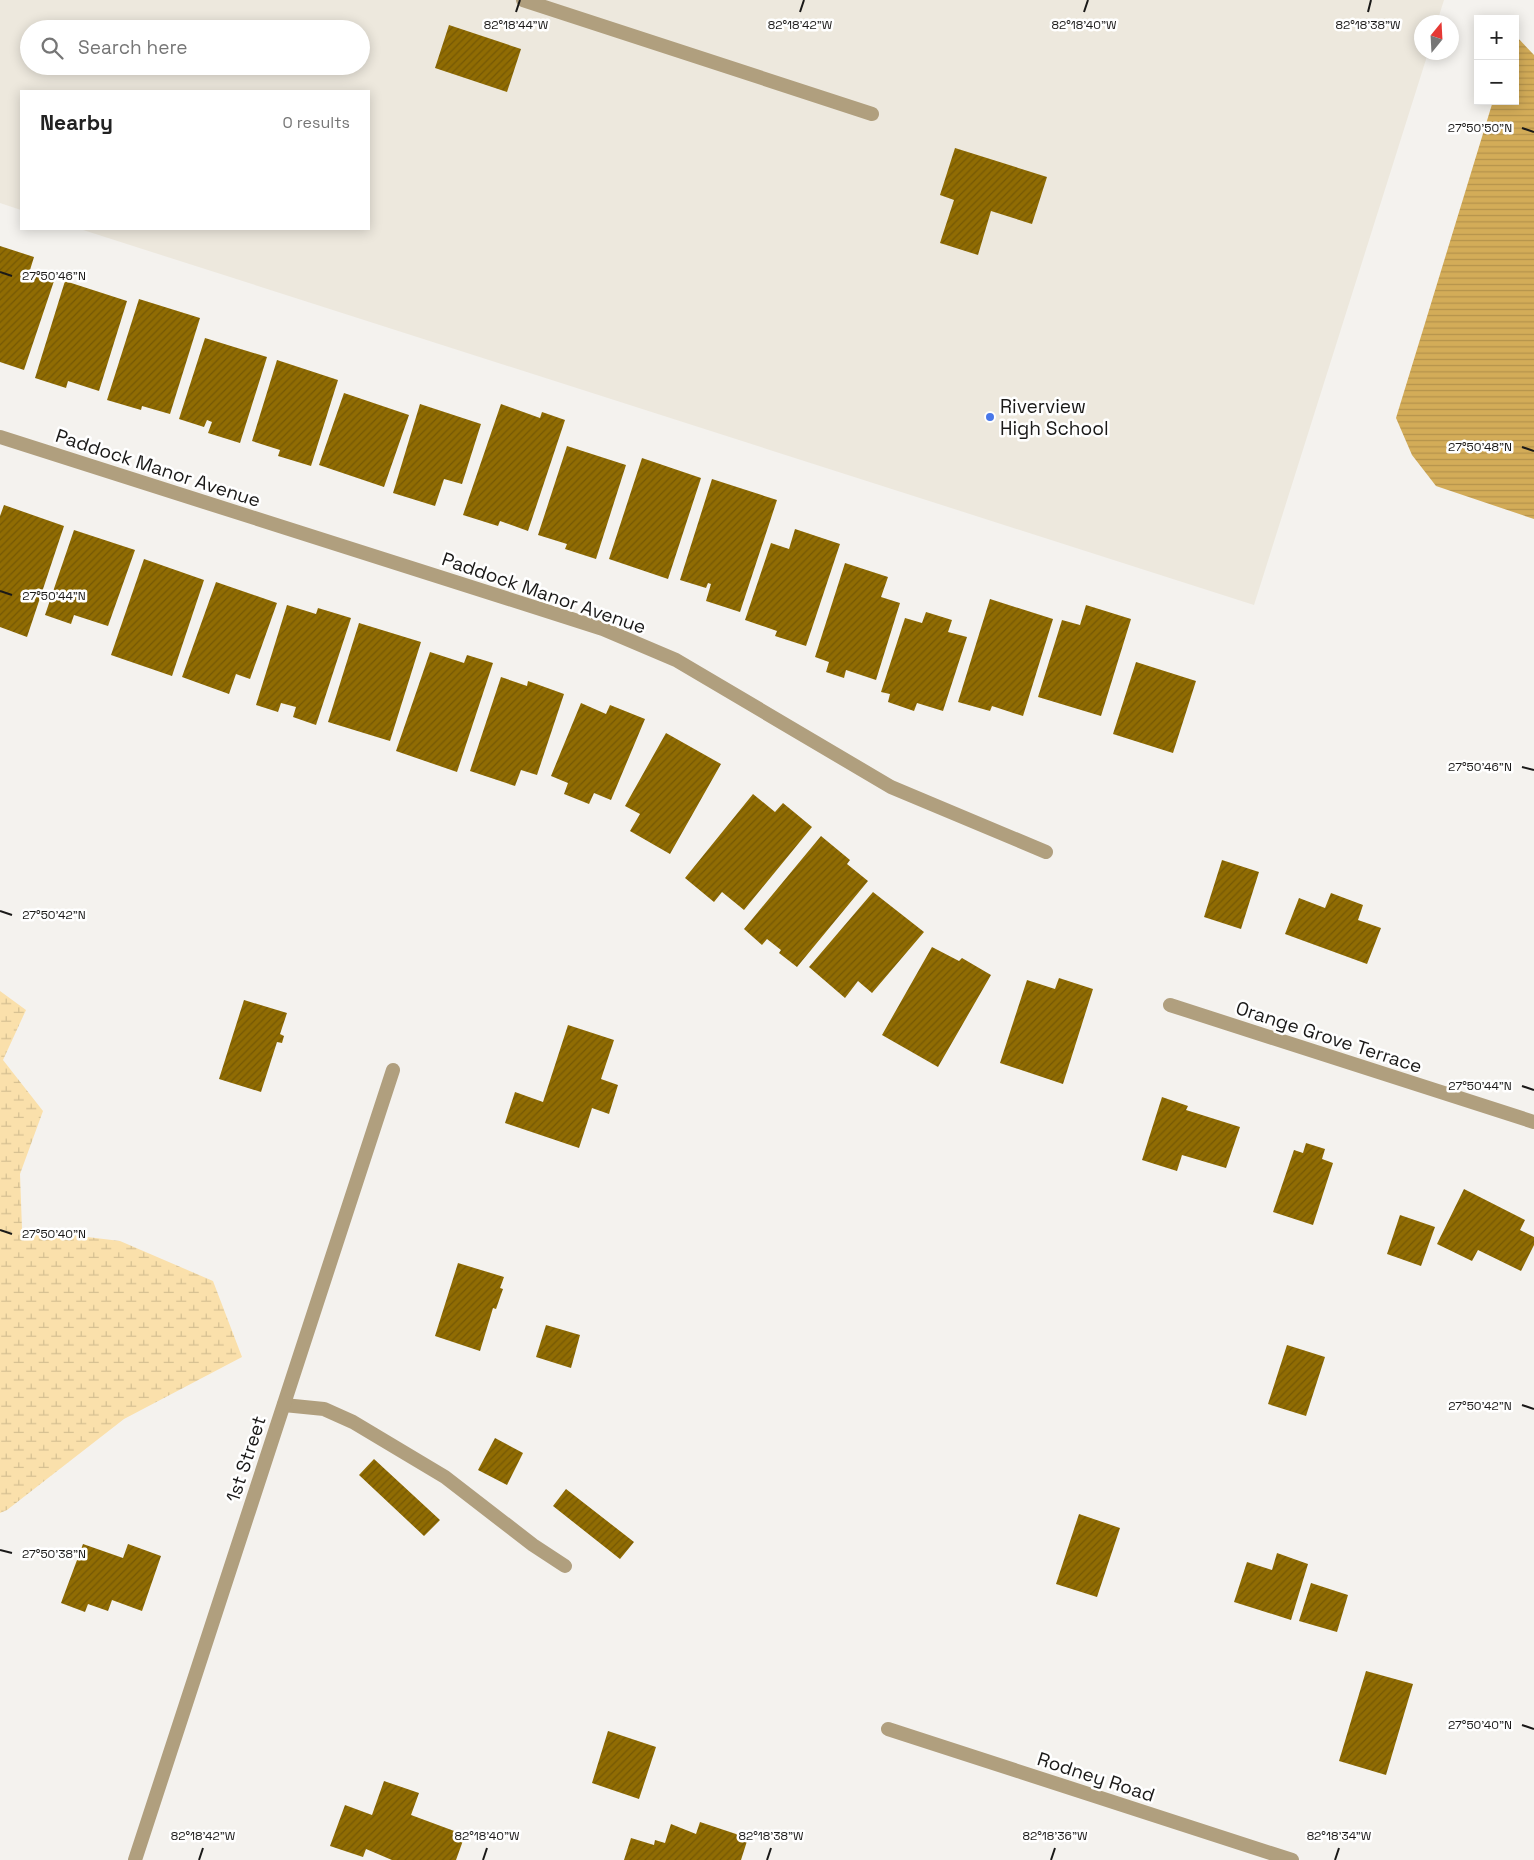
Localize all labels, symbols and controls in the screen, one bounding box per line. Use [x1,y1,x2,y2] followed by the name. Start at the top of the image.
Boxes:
[1414,15,1459,60] north arrow
[1474,15,1519,105] map controls
[1474,15,1519,60] button: +
[484,17,549,33] text: 82°18'44"W
[768,17,833,33] text: 82°18'42"W
[1051,17,1117,33] text: 82°18'40"W
[1335,17,1401,33] text: 82°18'38"W
[20,20,370,75] search box
[38,34,66,62] icon: search
[78,35,188,60] text: Search here
[1474,60,1519,105] button: −
[40,109,113,136] text: Nearby
[282,112,350,133] text: 0 results
[1448,120,1512,136] text: 27°50'50"N
[22,268,86,284] text: 27°50'46"N
[1000,394,1109,441] place label: Riverview High School
[984,411,996,423] marker: Riverview High School
[52,423,264,513] street label: Paddock Manor Avenue
[1448,439,1512,455] text: 27°50'48"N
[439,546,649,640] street label: Paddock Manor Avenue
[22,588,86,604] text: 27°50'44"N
[1448,759,1512,775] text: 27°50'46"N
[22,907,86,923] text: 27°50'42"N
[1233,995,1425,1079] street label: Orange Grove Terrace
[1448,1078,1512,1094] text: 27°50'44"N
[22,1226,86,1242] text: 27°50'40"N
[1448,1398,1512,1414] text: 27°50'42"N
[220,1413,272,1505] street label: 1st Street
[22,1546,86,1562] text: 27°50'38"N
[1448,1717,1512,1733] text: 27°50'40"N
[1034,1746,1158,1808] street label: Rodney Road
[171,1828,236,1844] text: 82°18'42"W
[454,1828,520,1844] text: 82°18'40"W
[738,1828,804,1844] text: 82°18'38"W
[1023,1828,1088,1844] text: 82°18'36"W
[1307,1828,1372,1844] text: 82°18'34"W

